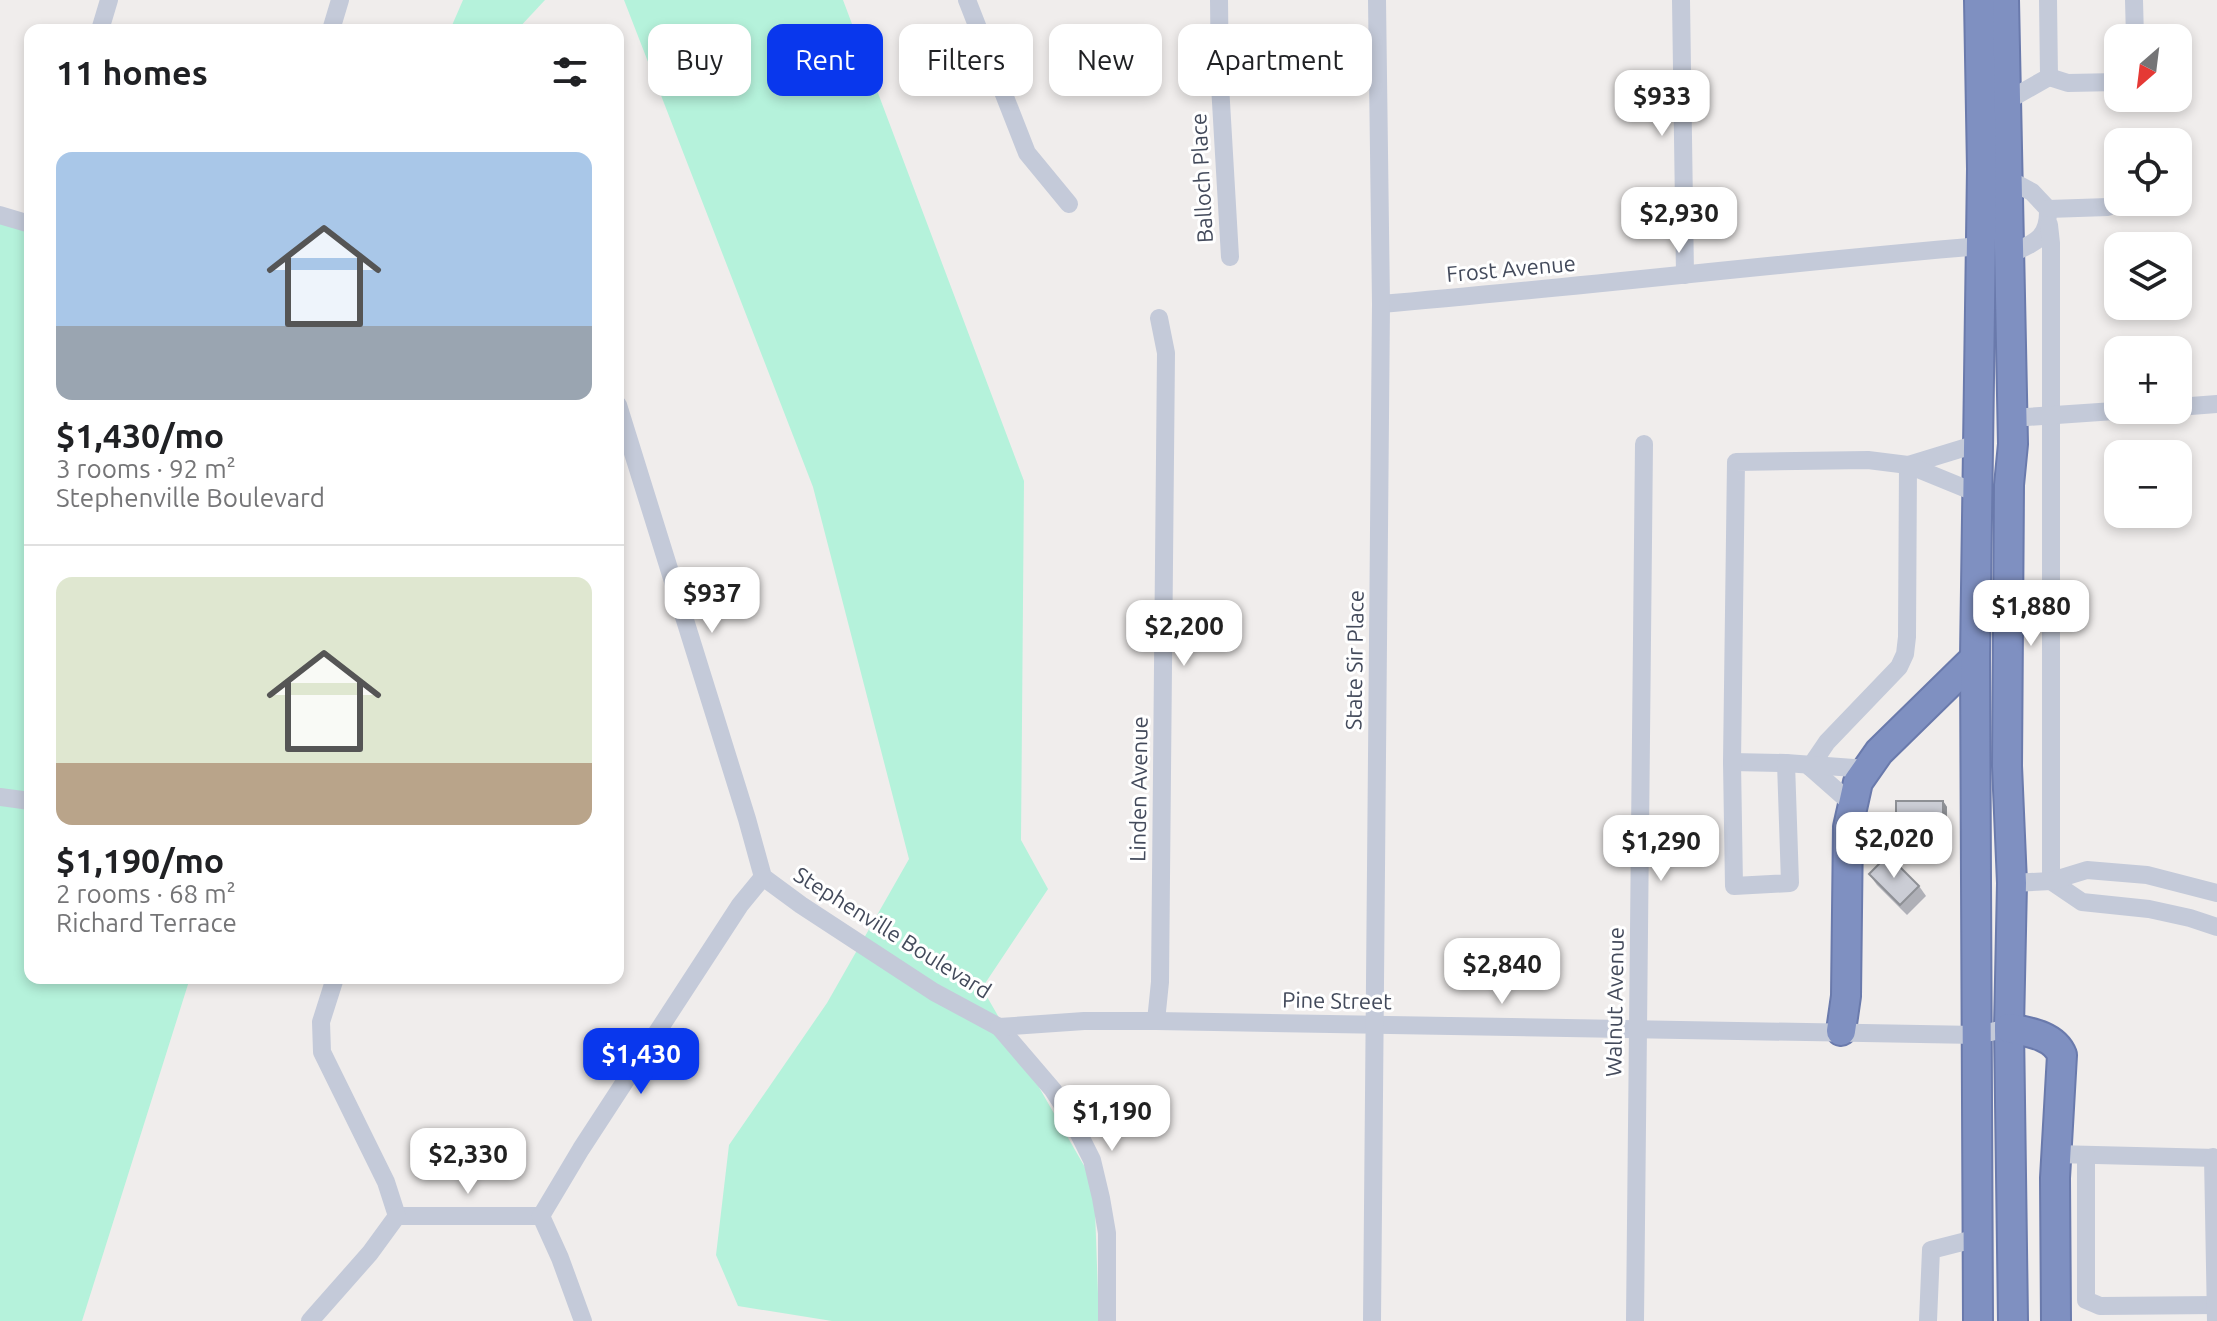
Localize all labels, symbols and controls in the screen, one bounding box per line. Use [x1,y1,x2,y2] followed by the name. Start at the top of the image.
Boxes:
[648,24,751,96] chip: Buy
[767,24,883,96] chip: Rent
[899,24,1033,96] chip: Filters
[1049,24,1162,96] chip: New
[1178,24,1372,96] chip: Apartment
[2104,24,2192,112] north arrow
[2104,24,2192,528] map controls
[548,50,592,94] icon: filters
[56,53,208,91] text: 11 homes
[1615,70,1709,138] pin: $933
[1633,81,1691,110] text: $933
[1185,112,1217,244] street label: Balloch Place
[2104,128,2192,216] button: locate
[1614,187,1744,255] pin: $2,930
[1639,198,1719,227] text: $2,930
[252,204,396,348] icon: home
[2104,232,2192,320] button: layers
[1445,250,1577,286] street label: Frost Avenue
[2104,336,2192,424] button: +
[56,416,224,454] text: $1,430/mo
[2104,440,2192,528] button: −
[56,454,236,483] text: 3 rooms · 92 m²
[56,483,325,512] text: Stephenville Boulevard
[665,567,759,635] pin: $937
[683,578,741,607] text: $937
[1966,580,2096,648] pin: $1,880
[1340,590,1368,730] street label: State Sir Place
[1991,591,2071,620] text: $1,880
[1119,600,1249,668] pin: $2,200
[1144,611,1224,640] text: $2,200
[252,629,396,773] icon: home
[1124,716,1152,862] street label: Linden Avenue
[1829,812,1959,880] pin: $2,020
[1596,815,1726,883] pin: $1,290
[1854,823,1934,852] text: $2,020
[1621,826,1701,855] text: $1,290
[56,841,224,879] text: $1,190/mo
[790,861,996,1003] street label: Stephenville Boulevard
[56,879,236,908] text: 2 rooms · 68 m²
[56,908,237,937] text: Richard Terrace
[1600,927,1628,1077] street label: Walnut Avenue
[1437,938,1567,1006] pin: $2,840
[1462,949,1542,978] text: $2,840
[1282,987,1392,1013] street label: Pine Street
[576,1028,706,1096] pin: $1,430
[601,1039,681,1068] text: $1,430
[1047,1085,1177,1153] pin: $1,190
[1072,1096,1152,1125] text: $1,190
[403,1128,533,1196] pin: $2,330
[428,1139,508,1168] text: $2,330

